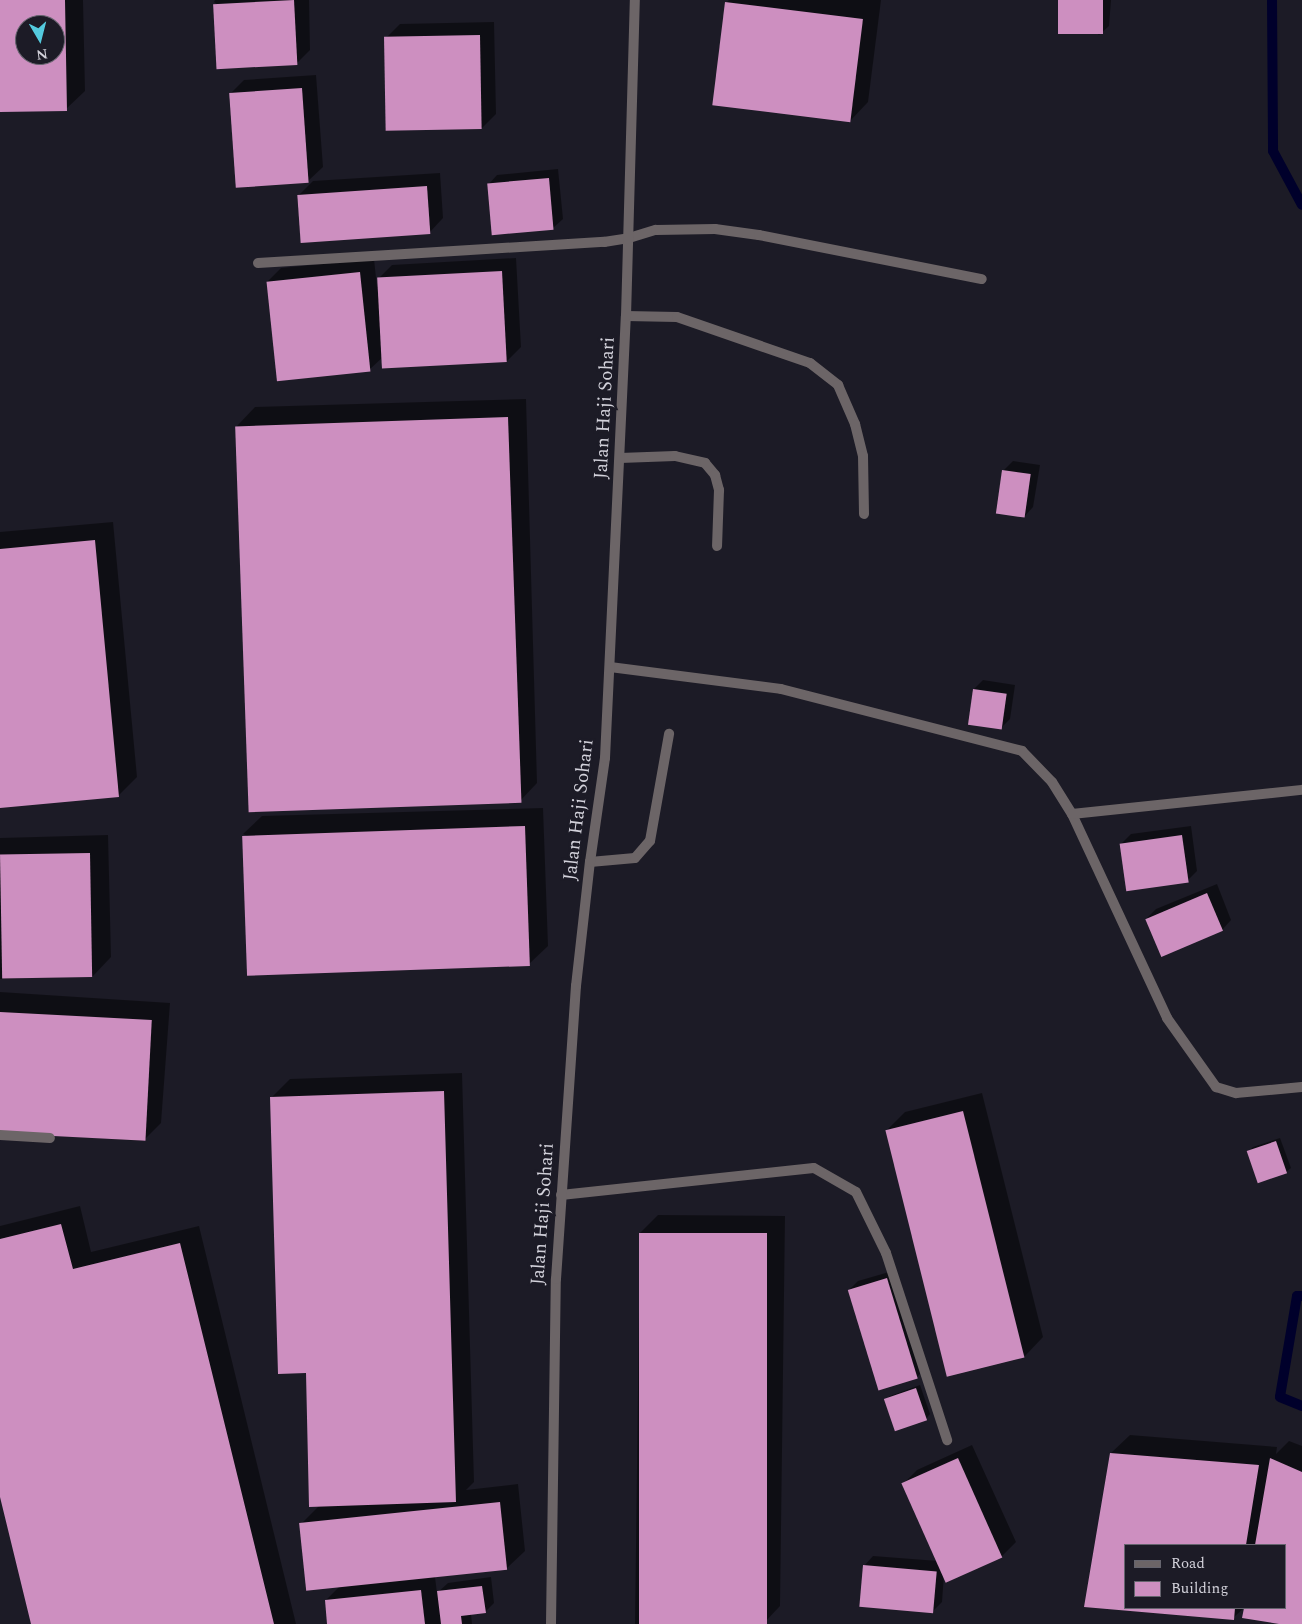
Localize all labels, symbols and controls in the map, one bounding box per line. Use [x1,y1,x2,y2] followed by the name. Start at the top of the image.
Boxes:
[15,15,65,65] north arrow
[35,43,49,66] text: N
[590,336,620,480] street label: Jalan Haji Sohari
[559,738,599,882] street label: Jalan Haji Sohari
[527,1142,559,1286] street label: Jalan Haji Sohari
[1124,1544,1287,1609] legend
[1171,1552,1205,1575] text: Road
[1171,1577,1228,1600] text: Building

